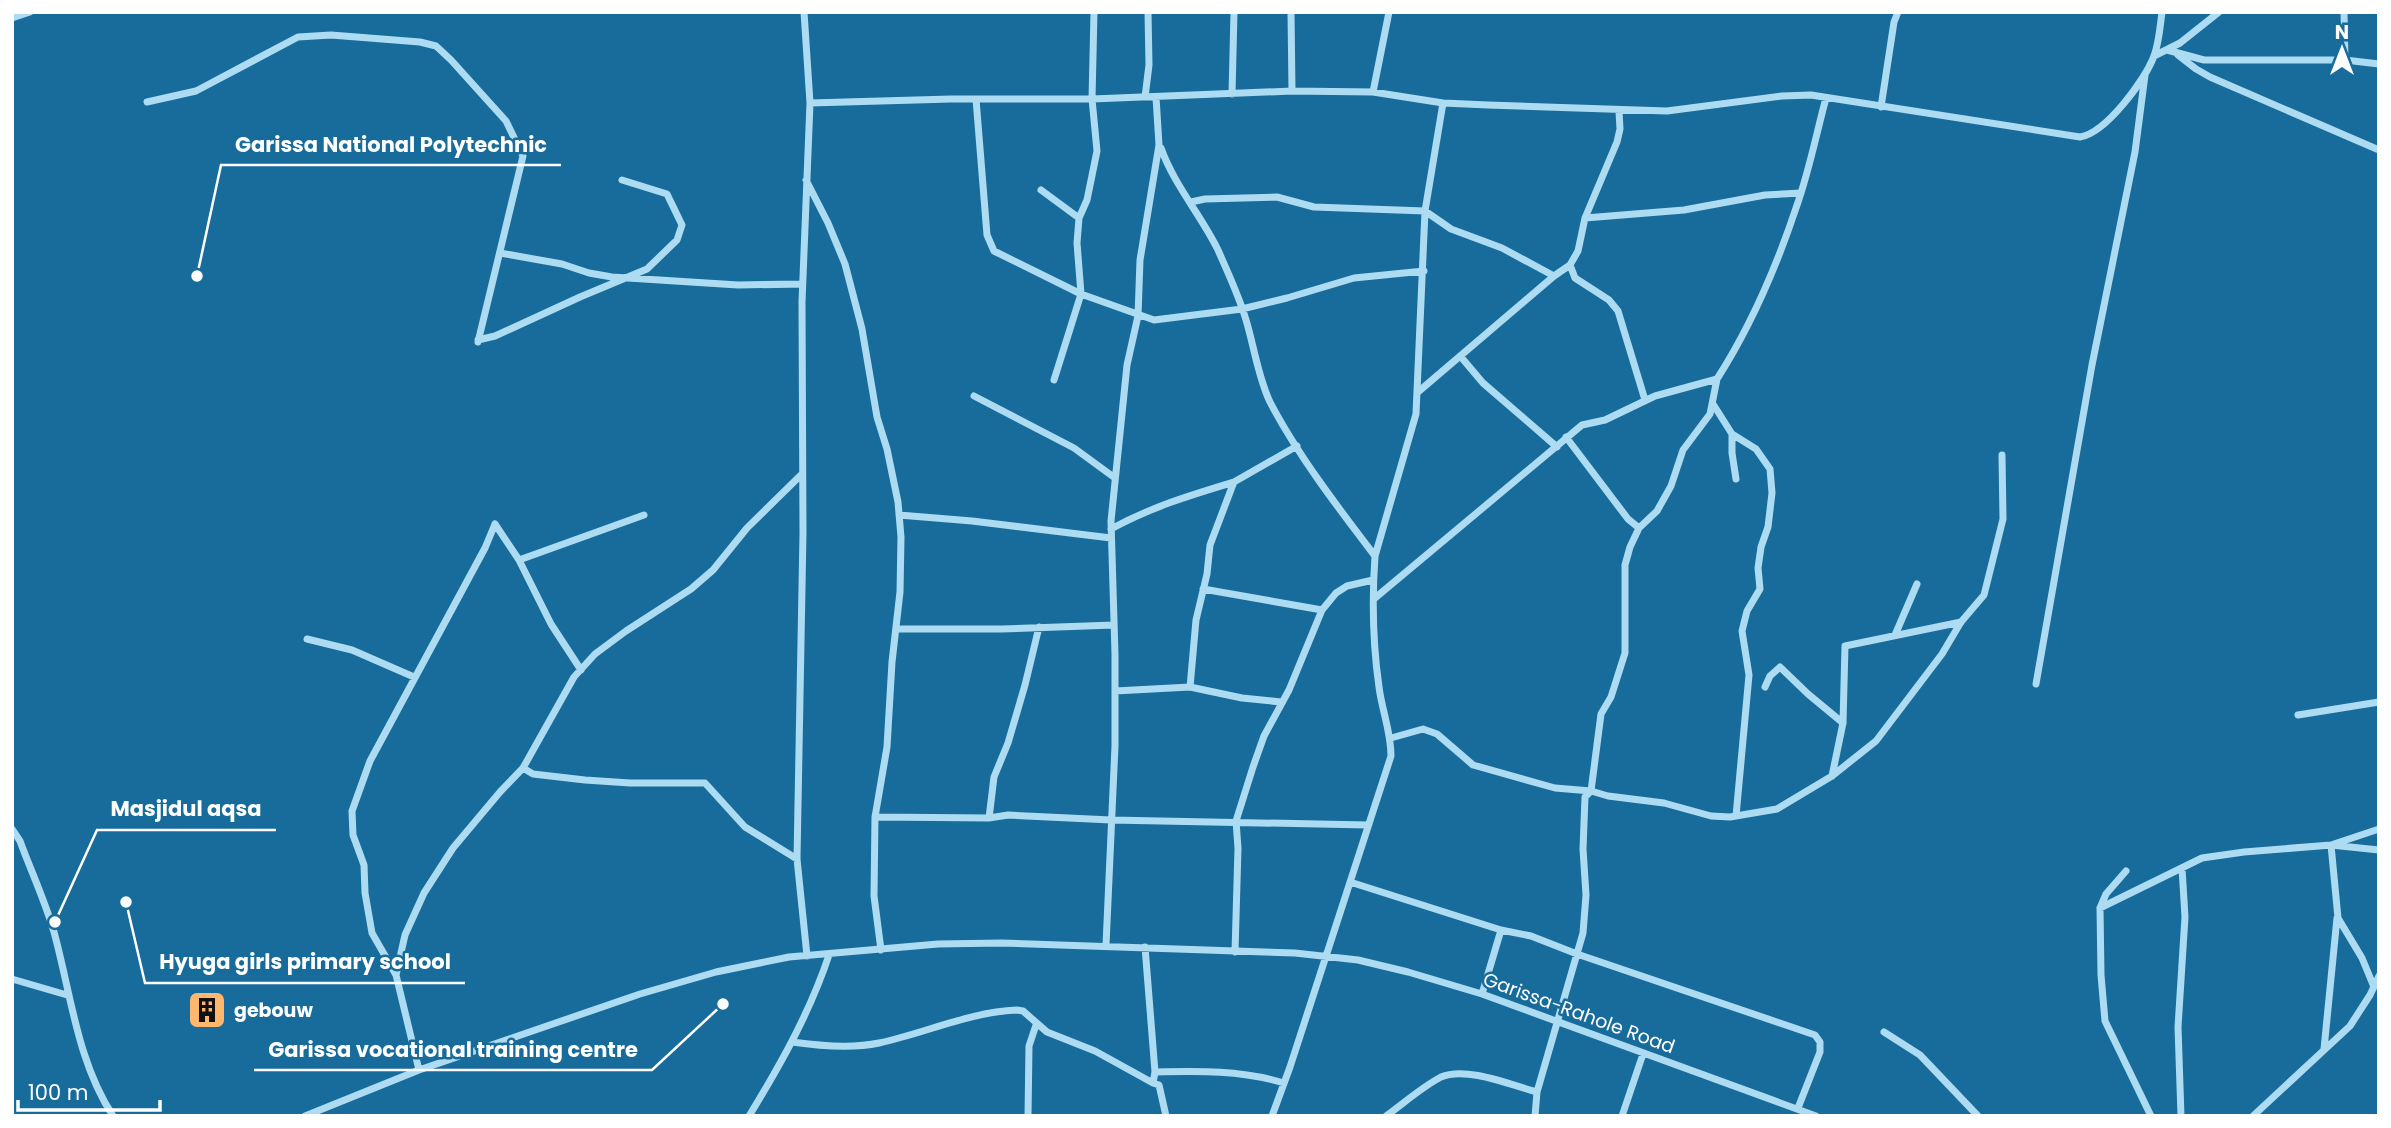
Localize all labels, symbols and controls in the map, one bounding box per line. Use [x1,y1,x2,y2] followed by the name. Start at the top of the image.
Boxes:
[2307,14,2377,84] north arrow
[2335,19,2349,46] text: N
[221,123,561,165] callout: Garissa National Polytechnic
[235,130,547,159] text: Garissa National Polytechnic
[97,788,276,830] callout: Masjidul aqsa
[110,794,262,823] text: Masjidul aqsa
[145,941,465,983] callout: Hyuga girls primary school
[159,947,451,976] text: Hyuga girls primary school
[1479,966,1679,1060] street label: Garissa-Rahole Road
[186,989,228,1031] building icon: gebouw
[234,997,313,1024] place label: gebouw
[254,1028,652,1070] callout: Garissa vocational training centre
[268,1035,638,1064] text: Garissa vocational training centre
[18,1068,159,1112] scale bar
[28,1078,88,1107] text: 100 m

